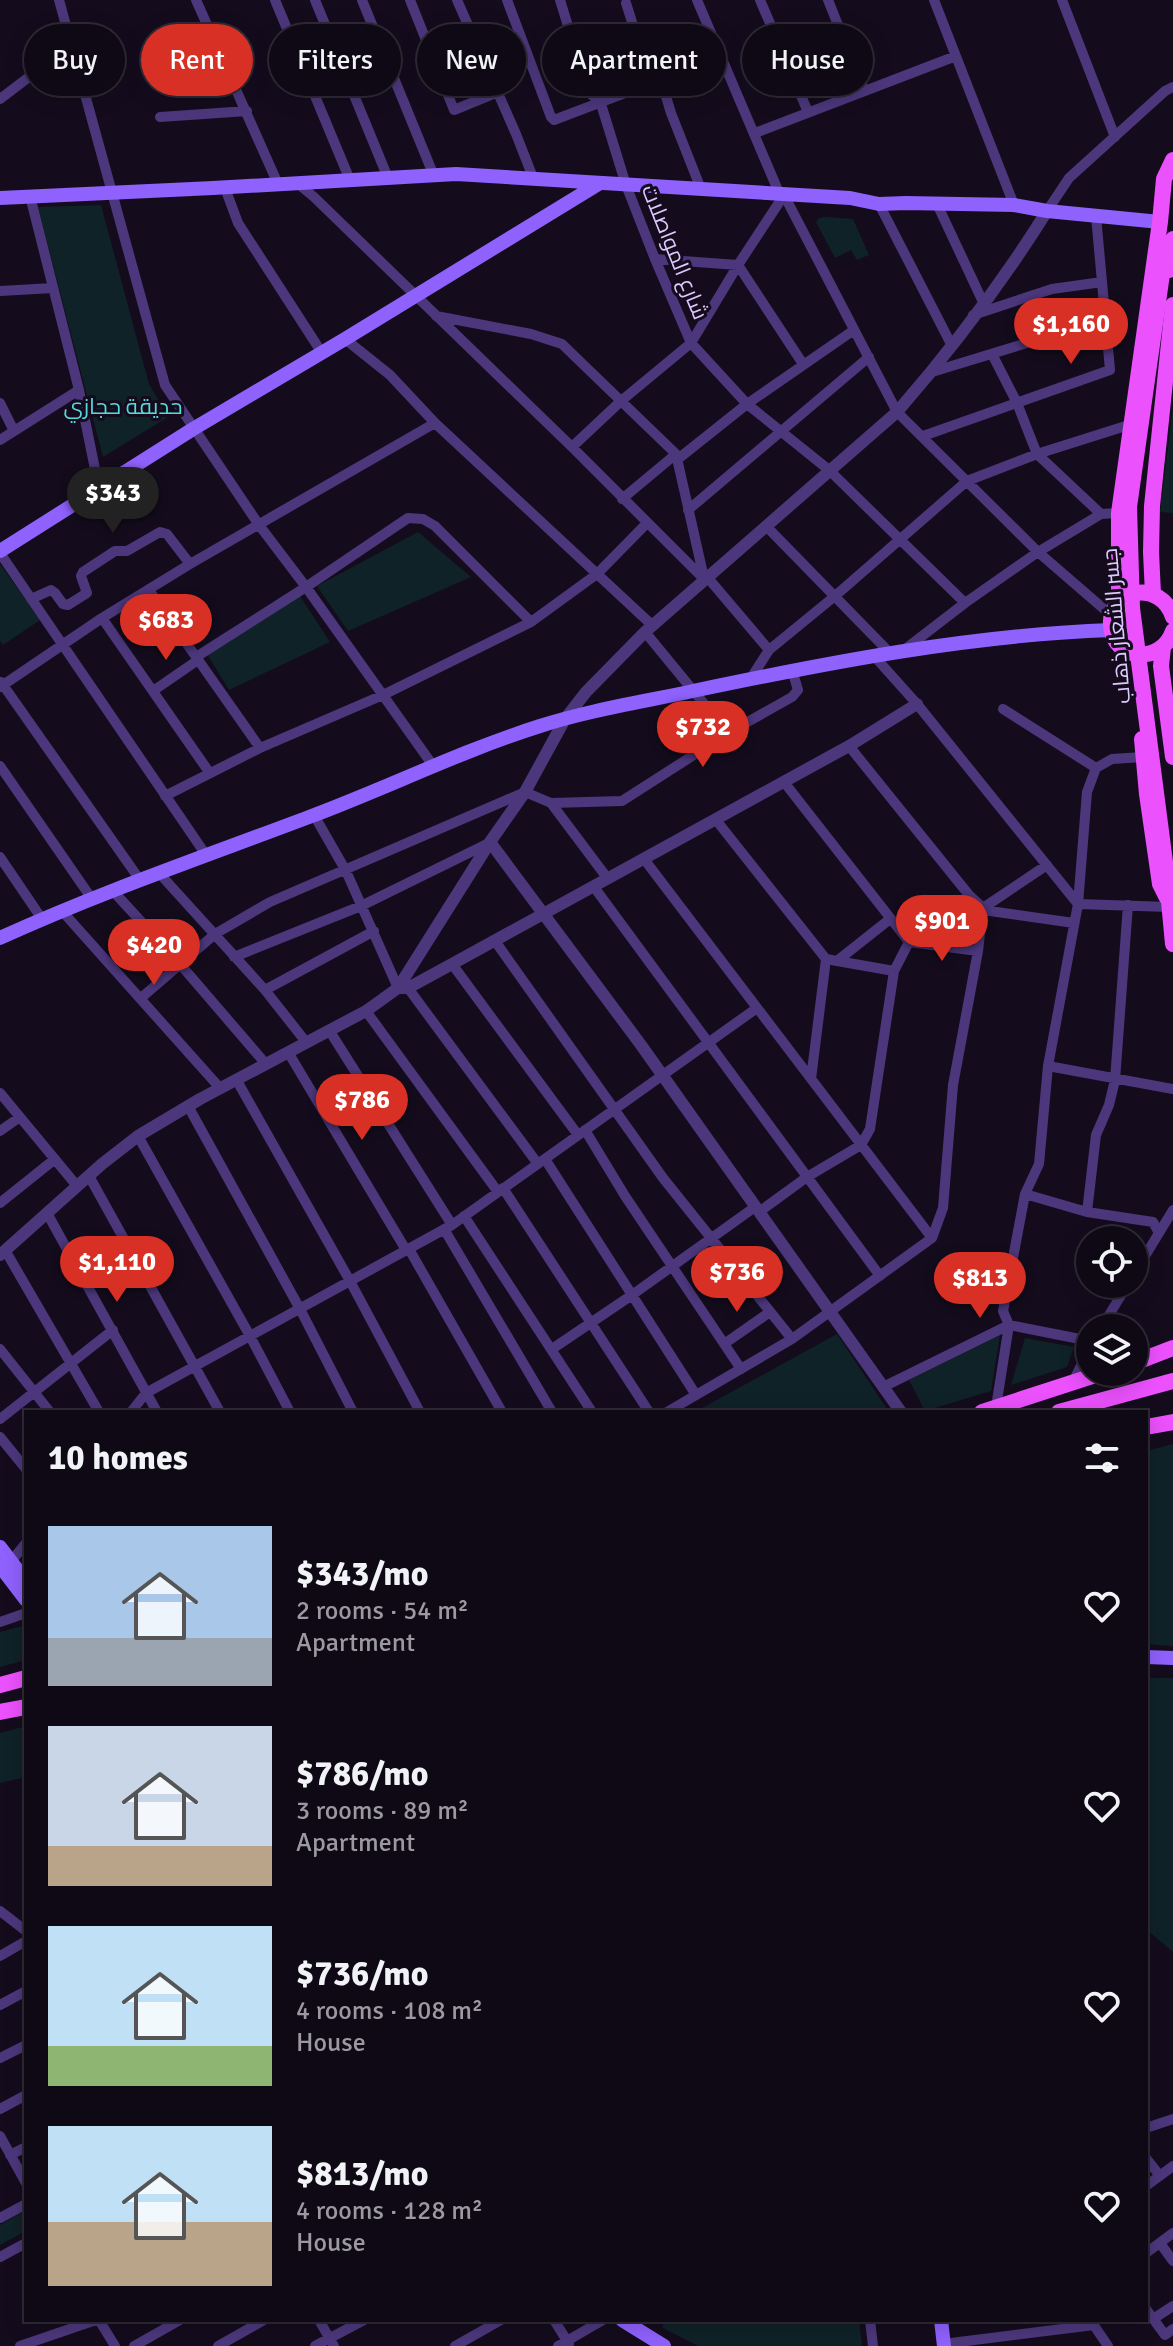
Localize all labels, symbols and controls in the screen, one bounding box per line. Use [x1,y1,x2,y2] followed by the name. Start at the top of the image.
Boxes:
[24,24,125,96] chip: Buy
[141,24,253,96] chip: Rent
[269,24,401,96] chip: Filters
[417,24,526,96] chip: New
[542,24,726,96] chip: Apartment
[742,24,873,96] chip: House
[635,181,714,324] street label: شارع المواصلات
[1006,298,1136,366] pin: $1,160
[1032,308,1110,340] text: $1,160
[64,393,182,423] park label: حديقة حجازي
[66,467,160,535] pin: $343
[85,477,141,509] text: $343
[1096,547,1136,705] street label: جسر الشعار ذهاب
[119,594,213,662] pin: $683
[138,604,194,636] text: $683
[656,701,750,769] pin: $732
[675,711,731,743] text: $732
[895,895,989,963] pin: $901
[914,905,970,937] text: $901
[107,919,201,987] pin: $420
[126,929,182,961] text: $420
[315,1074,409,1142] pin: $786
[334,1084,390,1116] text: $786
[1076,1226,1148,1386] map controls
[1076,1226,1148,1298] button: locate
[52,1236,182,1304] pin: $1,110
[78,1246,156,1278] text: $1,110
[690,1246,784,1314] pin: $736
[933,1252,1027,1320] pin: $813
[709,1256,765,1288] text: $736
[952,1262,1008,1294] text: $813
[1076,1314,1148,1386] button: layers
[1080,1436,1124,1480] icon: filters
[48,1437,188,1479] text: 10 homes
[296,1553,429,1595] text: $343/mo
[112,1558,208,1654] icon: home
[1080,1584,1124,1628] icon: heart
[296,1595,469,1627] text: 2 rooms · 54 m²
[296,1627,415,1659] text: Apartment
[296,1753,429,1795] text: $786/mo
[112,1758,208,1854] icon: home
[1080,1784,1124,1828] icon: heart
[296,1795,469,1827] text: 3 rooms · 89 m²
[296,1827,415,1859] text: Apartment
[296,1953,429,1995] text: $736/mo
[112,1958,208,2054] icon: home
[1080,1984,1124,2028] icon: heart
[296,1995,483,2027] text: 4 rooms · 108 m²
[296,2027,366,2059] text: House
[296,2153,429,2195] text: $813/mo
[112,2158,208,2254] icon: home
[1080,2184,1124,2228] icon: heart
[296,2195,483,2227] text: 4 rooms · 128 m²
[296,2227,366,2259] text: House

